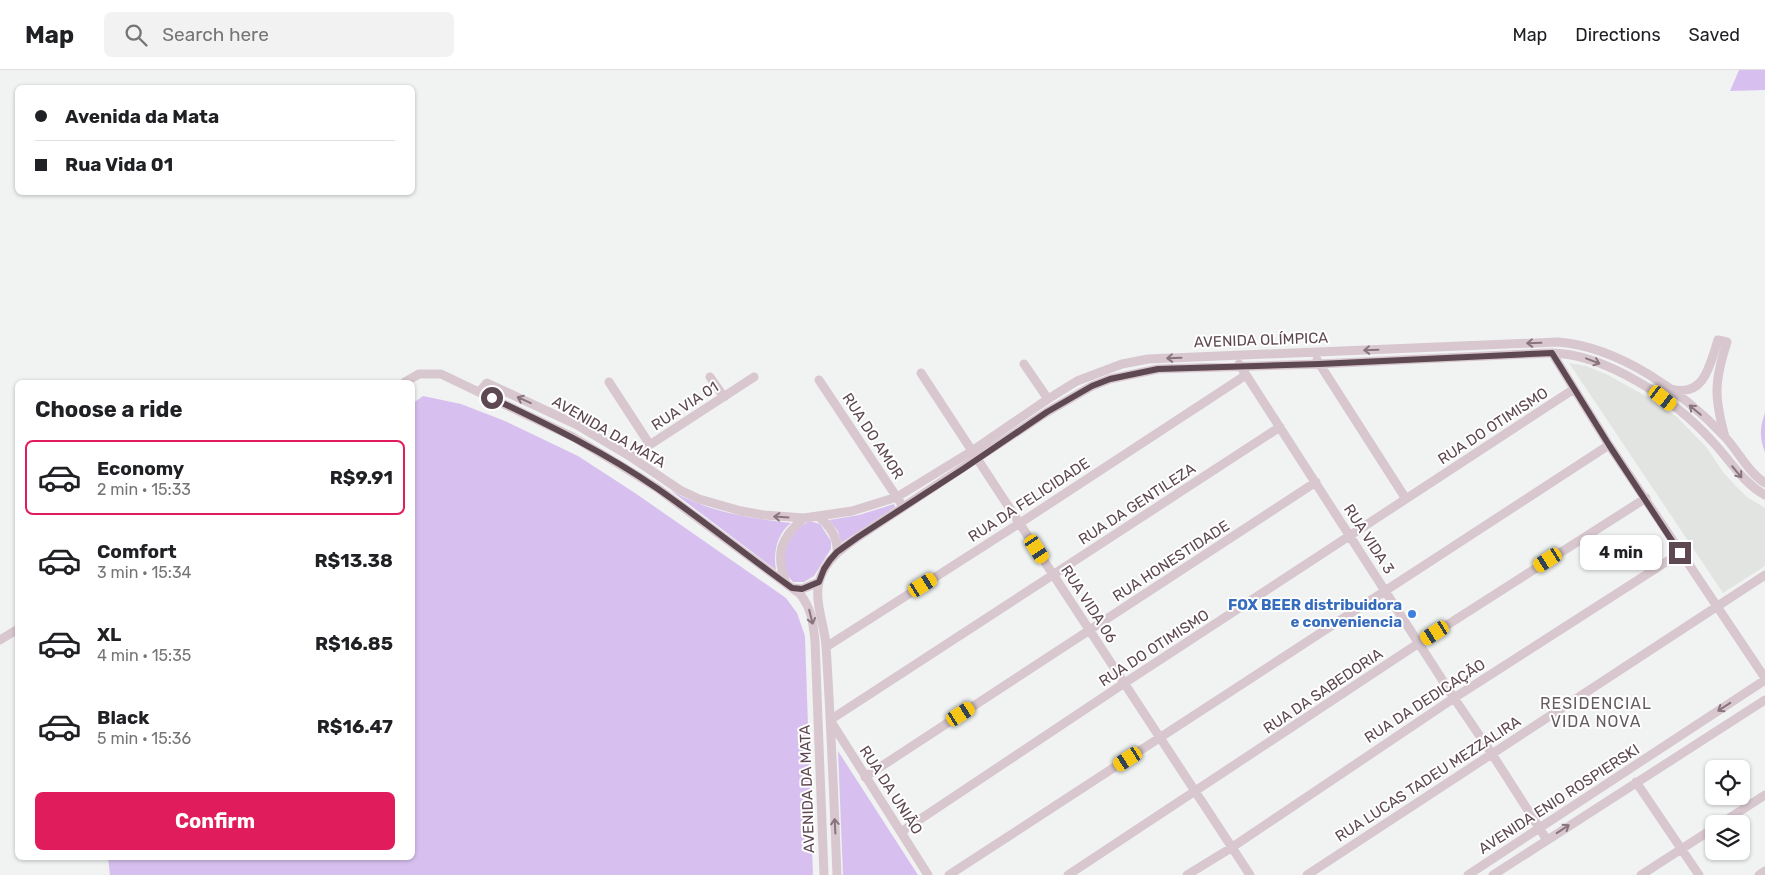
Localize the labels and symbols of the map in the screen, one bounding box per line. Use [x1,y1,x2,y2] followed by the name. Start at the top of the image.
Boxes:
[1193,329,1329,351] street label: AVENIDA OLÍMPICA
[1526,339,1542,348] one-way arrow
[1364,345,1380,354] one-way arrow
[1166,353,1182,362] one-way arrow
[1586,358,1601,367] one-way arrow
[648,378,722,434] street label: RUA VIA 01
[1646,383,1679,413] car
[1435,384,1551,468] street label: RUA DO OTIMISMO
[481,387,503,409] route start
[838,390,908,483] street label: RUA DO AMOR
[549,392,669,472] street label: AVENIDA DA MATA
[517,395,532,405] one-way arrow
[1689,404,1702,415] one-way arrow
[965,454,1093,546] street label: RUA DA FELICIDADE
[1075,459,1199,549] street label: RUA DA GENTILEZA
[1732,465,1743,478] one-way arrow
[1340,501,1398,577] street label: RUA VIDA 3
[773,512,789,521] one-way arrow
[1109,517,1233,605] street label: RUA HONESTIDADE
[1022,532,1051,566] car
[1580,536,1662,570] callout: 4 min
[1669,542,1691,564] route end
[1531,546,1564,574] car
[1057,562,1121,646] street label: RUA VIDA 06
[906,571,939,599] car
[1228,596,1402,631] place label: FOX BEER distribuidora e conveniencia
[1096,606,1212,690] street label: RUA DO OTIMISMO
[807,608,816,624] one-way arrow
[1406,608,1418,620] marker: FOX BEER distribuidora e conveniencia
[1418,619,1451,647] car
[1260,644,1386,738] street label: RUA DA SABEDORIA
[1361,655,1489,747] street label: RUA DA DEDICAÇÃO
[1540,694,1652,731] district label: RESIDENCIAL VIDA NOVA
[944,700,977,728] car
[1718,702,1732,712] one-way arrow
[1332,712,1524,846] street label: RUA LUCAS TADEU MEZZALIRA
[796,725,818,853] street label: AVENIDA DA MATA
[1475,740,1643,858] street label: AVENIDA ENIO ROSPIERSKI
[856,742,926,838] street label: RUA DA UNIÃO
[1111,745,1144,773] car
[830,819,839,835] one-way arrow
[1556,824,1570,834] one-way arrow

